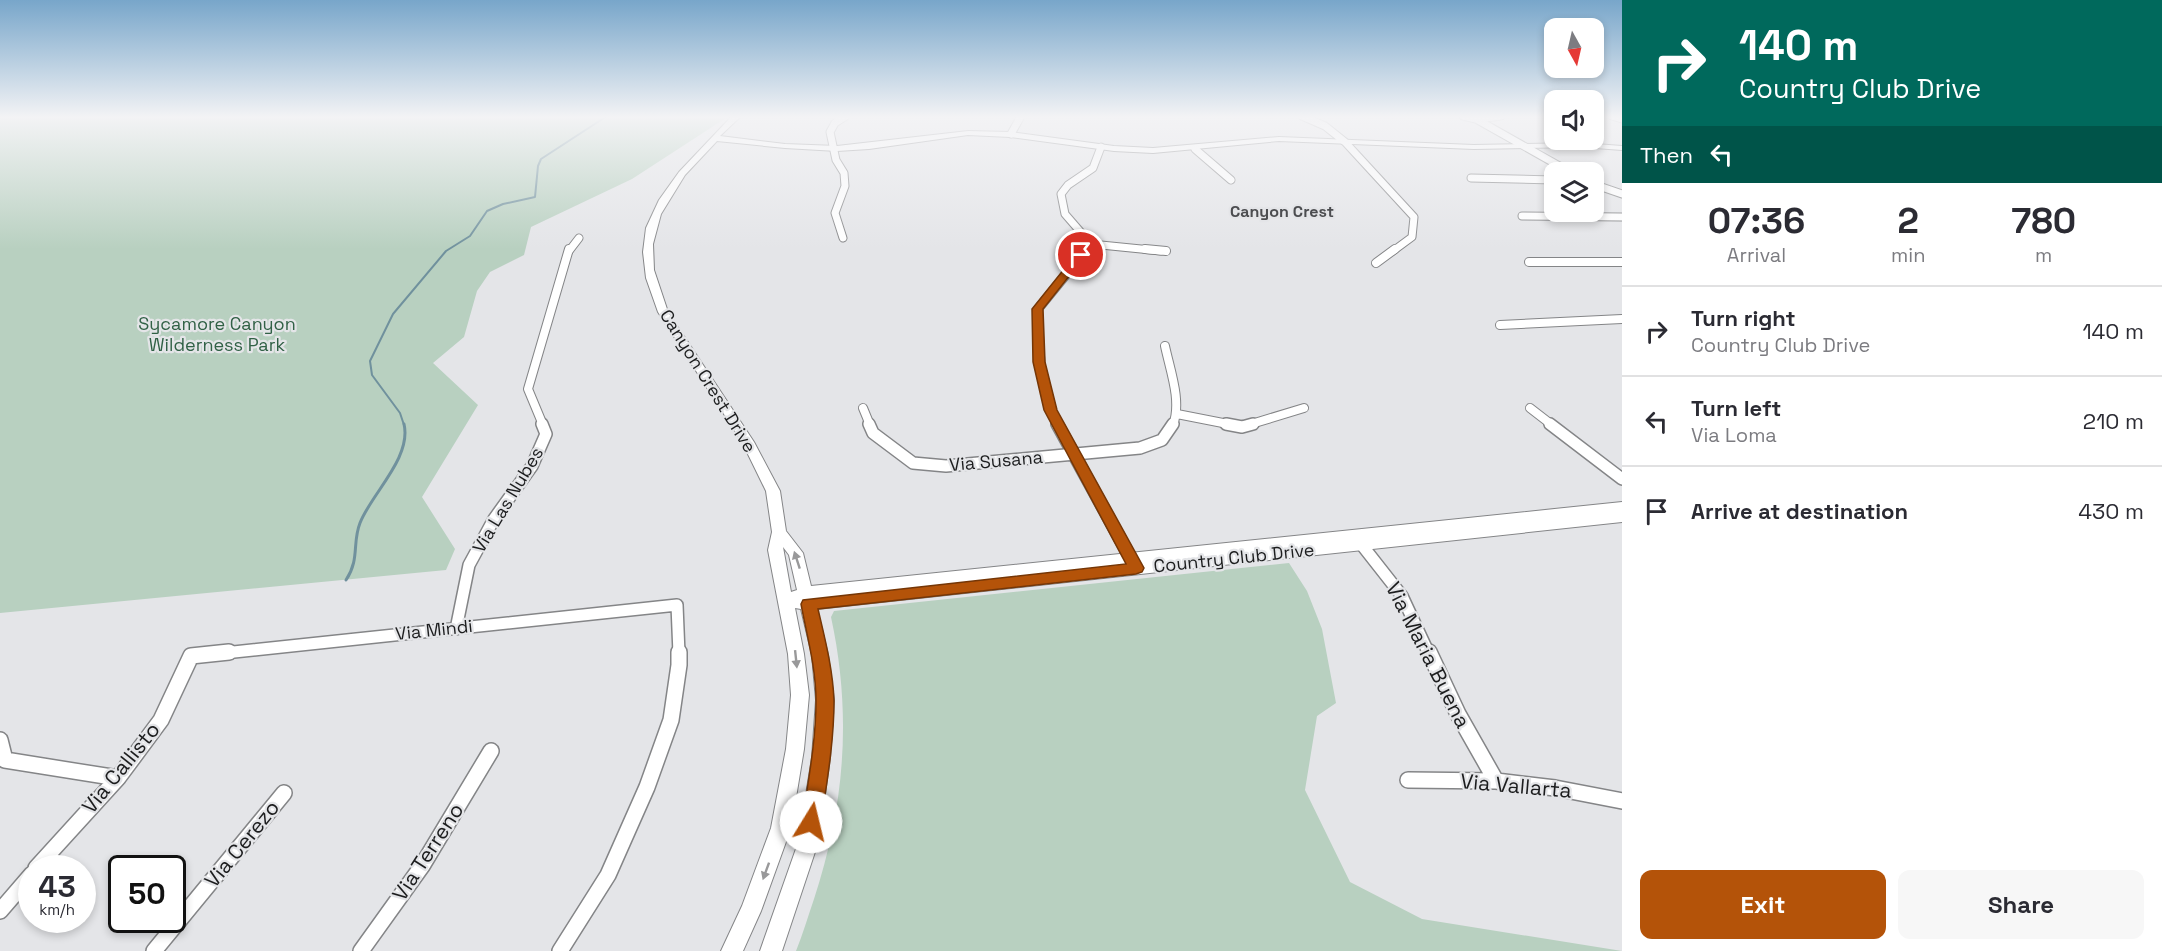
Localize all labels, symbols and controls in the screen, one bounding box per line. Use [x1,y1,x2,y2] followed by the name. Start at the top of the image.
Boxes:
[1544,18,1604,78] north arrow
[1544,18,1604,222] map controls
[1739,19,1858,72] text: 140 m
[1640,24,1718,102] icon: right
[1739,71,1981,106] text: Country Club Drive
[1544,90,1604,150] button: sound
[1705,138,1738,171] icon: left
[1640,141,1693,169] text: Then
[1544,162,1604,222] button: layers
[1708,198,1805,244] text: 07:36
[1898,198,1919,244] text: 2
[2011,198,2076,244] text: 780
[1230,201,1334,222] district label: Canyon Crest
[1055,229,1106,280] pin
[1064,238,1097,271] icon: arrive
[1727,242,1786,268] text: Arrival
[1891,242,1925,268] text: min
[2035,242,2052,268] text: m
[1691,304,1796,332] text: Turn right
[655,305,762,457] street label: Canyon Crest Drive
[138,312,296,356] park label: Sycamore Canyon Wilderness Park
[1640,315,1673,348] icon: right
[2082,317,2144,345] text: 140 m
[1691,332,1870,358] text: Country Club Drive
[1691,394,1781,422] text: Turn left
[1640,405,1673,438] icon: left
[2083,407,2144,435] text: 210 m
[1691,422,1777,448] text: Via Loma
[467,443,548,557] street label: Via Las Nubes
[948,445,1044,476] street label: Via Susana
[1640,495,1673,528] icon: arrive
[1691,497,1908,525] text: Arrive at destination
[2078,497,2144,525] text: 430 m
[1152,538,1315,577] street label: Country Club Drive
[791,550,801,568] one-way arrow
[1380,577,1477,732] street label: Via Maria Buena
[394,614,474,645] street label: Via Mindi
[792,649,801,668] one-way arrow
[76,717,166,819] street label: Via Callisto
[1459,767,1573,804] street label: Via Vallarta
[779,790,843,854] position arrow
[198,795,285,893] street label: Via Cerezo
[386,798,469,906] street label: Via Terreno
[108,855,186,933] speed limit sign: 50
[761,862,771,880] one-way arrow
[38,867,76,906] text: 43
[1640,870,1886,939] button: Exit
[1898,870,2144,939] button: Share
[39,900,75,919] text: km/h

